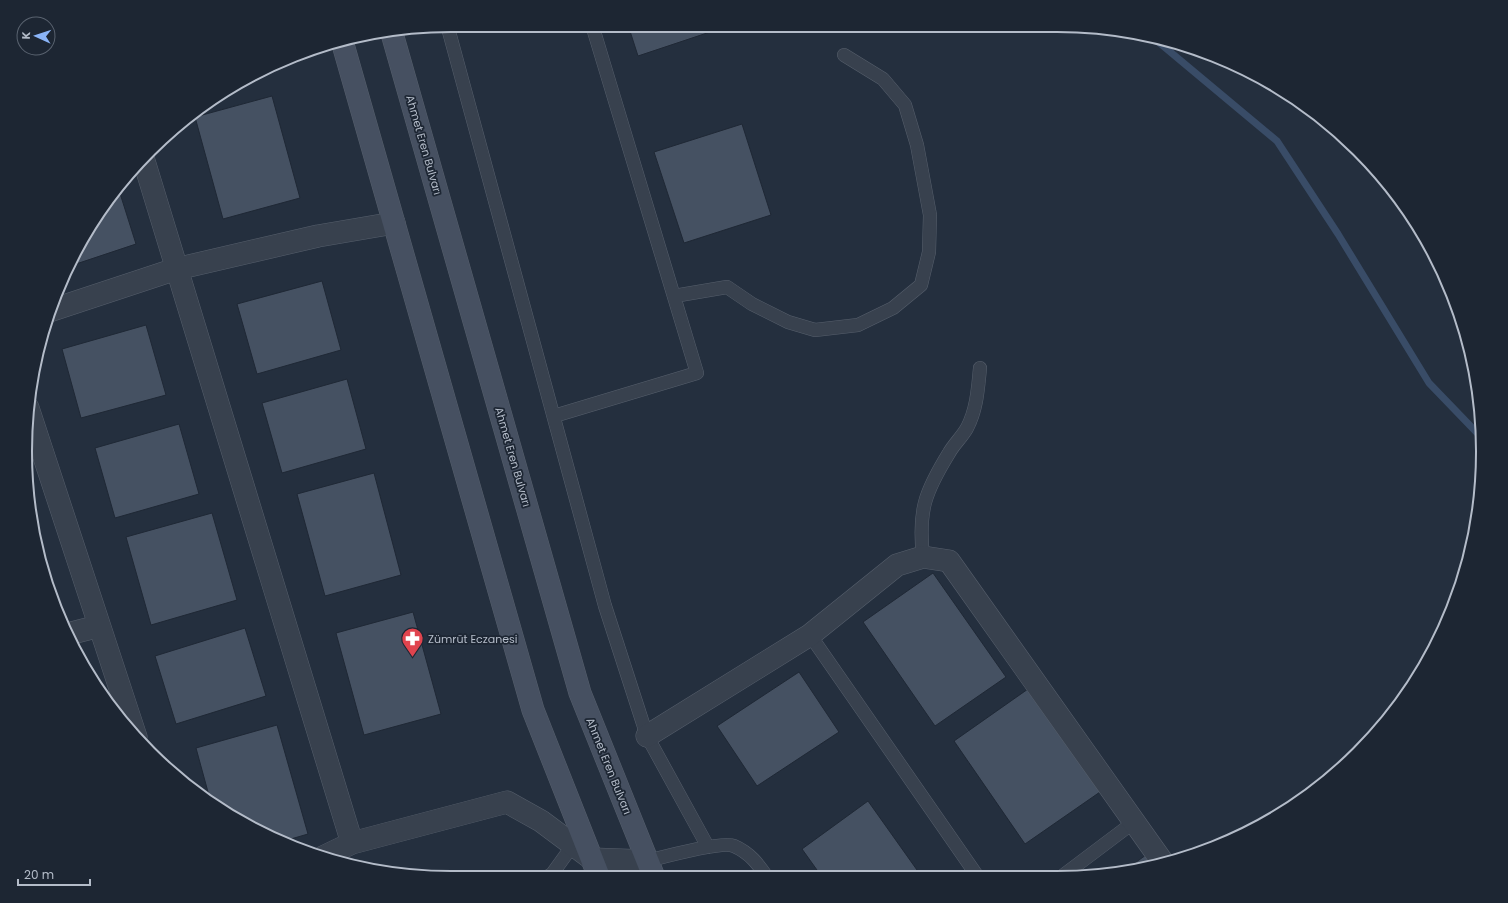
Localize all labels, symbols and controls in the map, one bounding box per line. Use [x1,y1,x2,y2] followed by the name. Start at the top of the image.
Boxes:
[16,16,56,56] north arrow
[18,31,34,40] text: K
[402,93,446,197] street label: Ahmet Eren Bulvarı
[491,405,535,509] street label: Ahmet Eren Bulvarı
[399,626,425,659] pharmacy icon: Zümrüt Eczanesi
[428,631,518,647] place label: Zümrüt Eczanesi
[582,715,636,817] street label: Ahmet Eren Bulvarı
[18,861,90,887] scale bar
[24,866,54,883] text: 20 m

